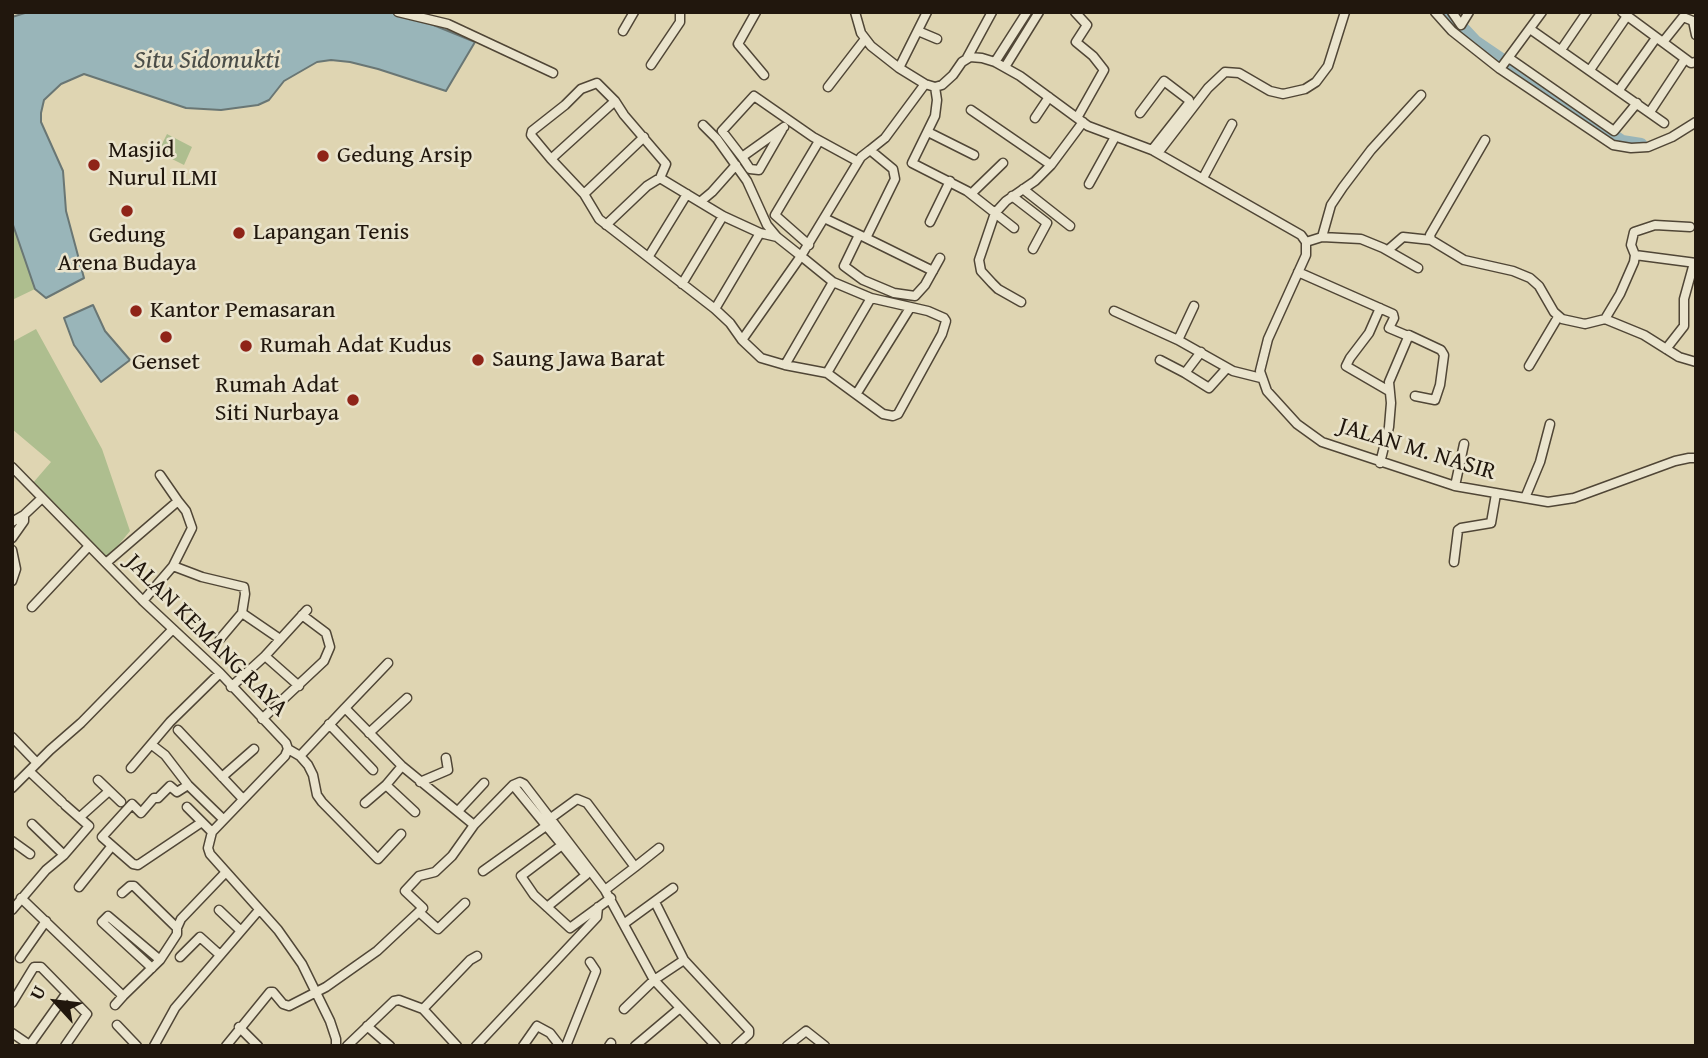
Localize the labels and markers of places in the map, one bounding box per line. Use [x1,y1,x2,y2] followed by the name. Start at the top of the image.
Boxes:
[108,137,218,193] place label: Masjid Nurul ILMI
[337,142,473,170] place label: Gedung Arsip
[315,148,331,164] marker: Gedung Arsip
[86,157,102,173] marker: Masjid Nurul ILMI
[119,203,135,219] marker: Gedung Arena Budaya
[253,219,409,247] place label: Lapangan Tenis
[57,222,197,278] place label: Gedung Arena Budaya
[231,225,247,241] marker: Lapangan Tenis
[150,297,335,325] place label: Kantor Pemasaran
[128,303,144,319] marker: Kantor Pemasaran
[158,329,174,345] marker: Genset
[260,332,451,360] place label: Rumah Adat Kudus
[238,338,254,354] marker: Rumah Adat Kudus
[492,346,665,374] place label: Saung Jawa Barat
[132,349,200,377] place label: Genset
[470,352,486,368] marker: Saung Jawa Barat
[215,372,339,428] place label: Rumah Adat Siti Nurbaya
[345,392,361,408] marker: Rumah Adat Siti Nurbaya

